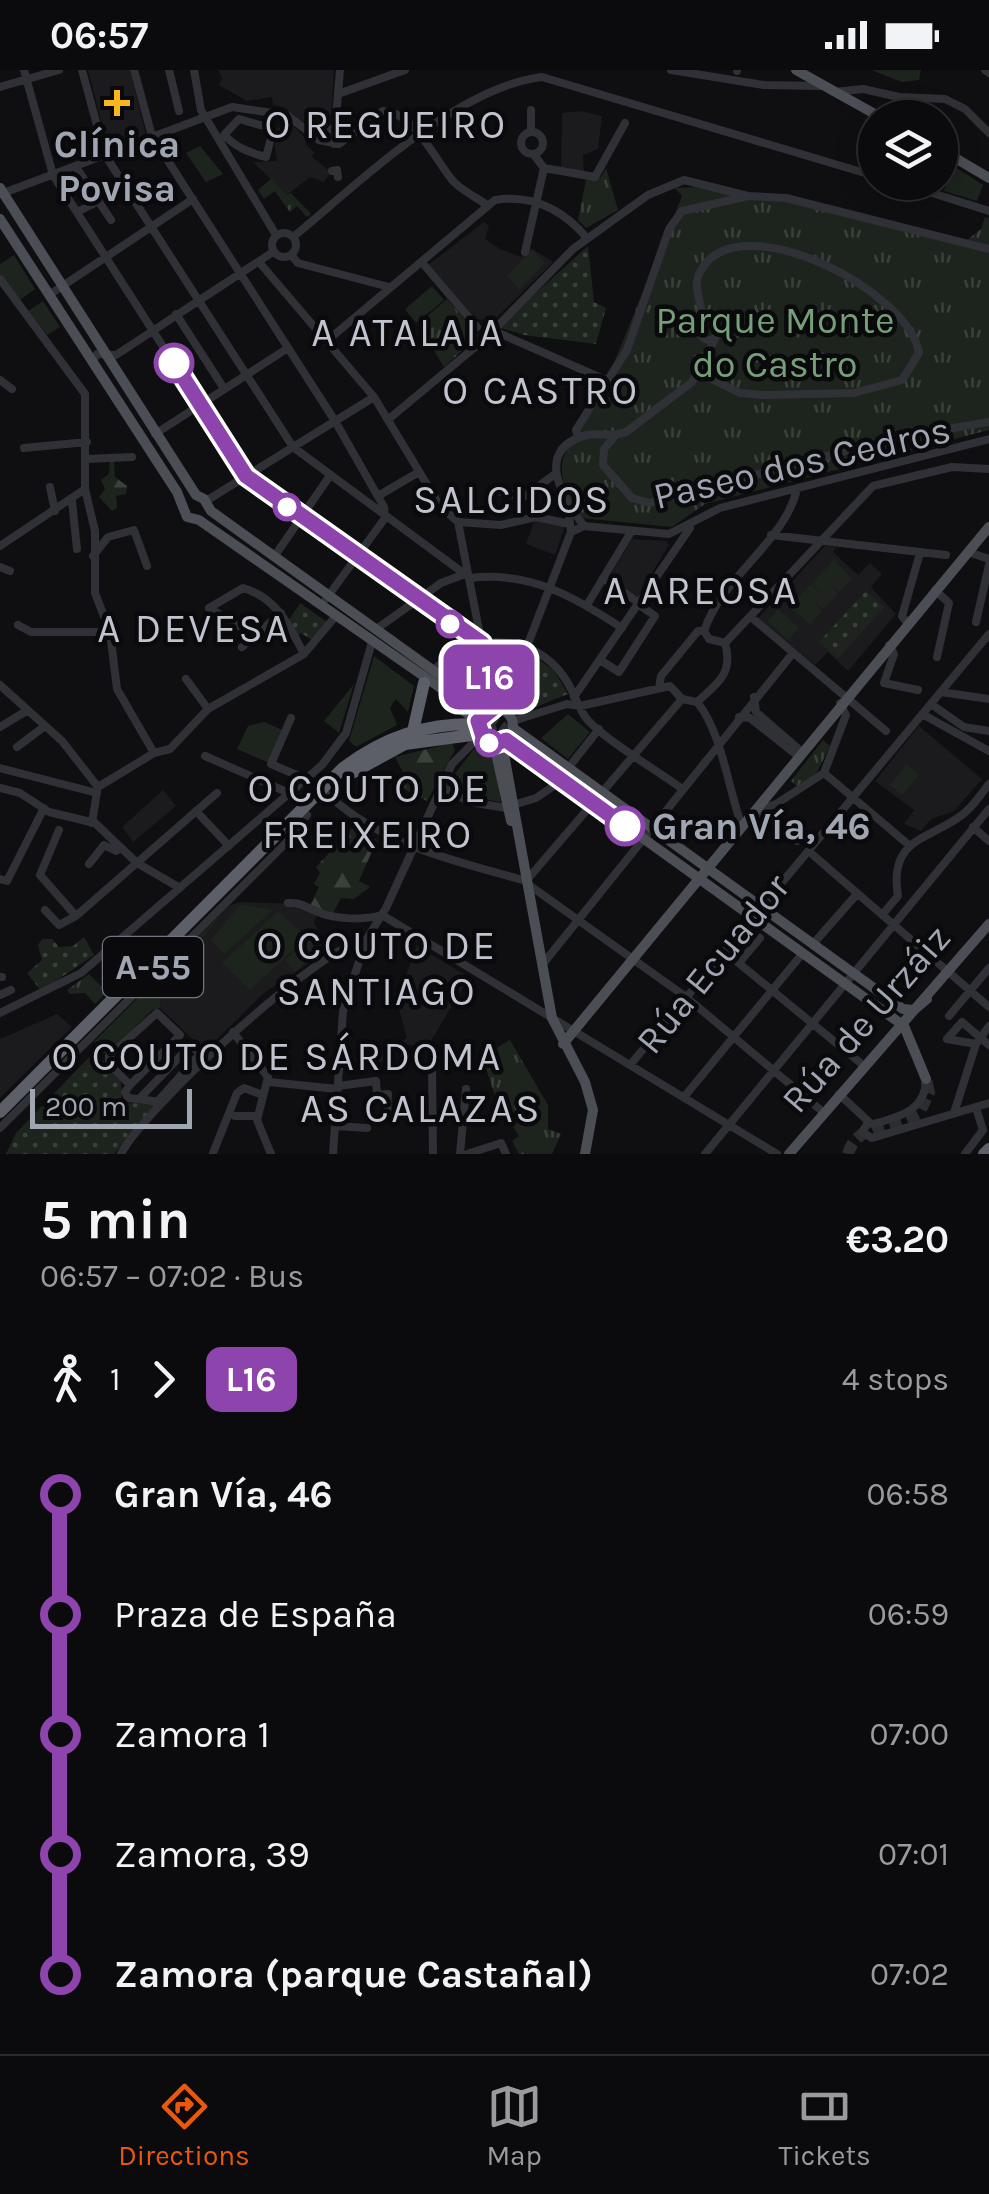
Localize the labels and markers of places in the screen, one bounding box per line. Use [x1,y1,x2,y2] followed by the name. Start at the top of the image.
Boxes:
[104,90,130,116] marker: Clínica Povisa
[54,122,180,211] place label: Clínica Povisa
[155,344,193,382] unlabelled marker
[274,494,300,520] unlabelled marker
[437,611,463,637] unlabelled marker
[476,730,502,756] unlabelled marker
[652,804,871,849] place label: Gran Vía, 46
[606,807,644,845] marker: Gran Vía, 46

